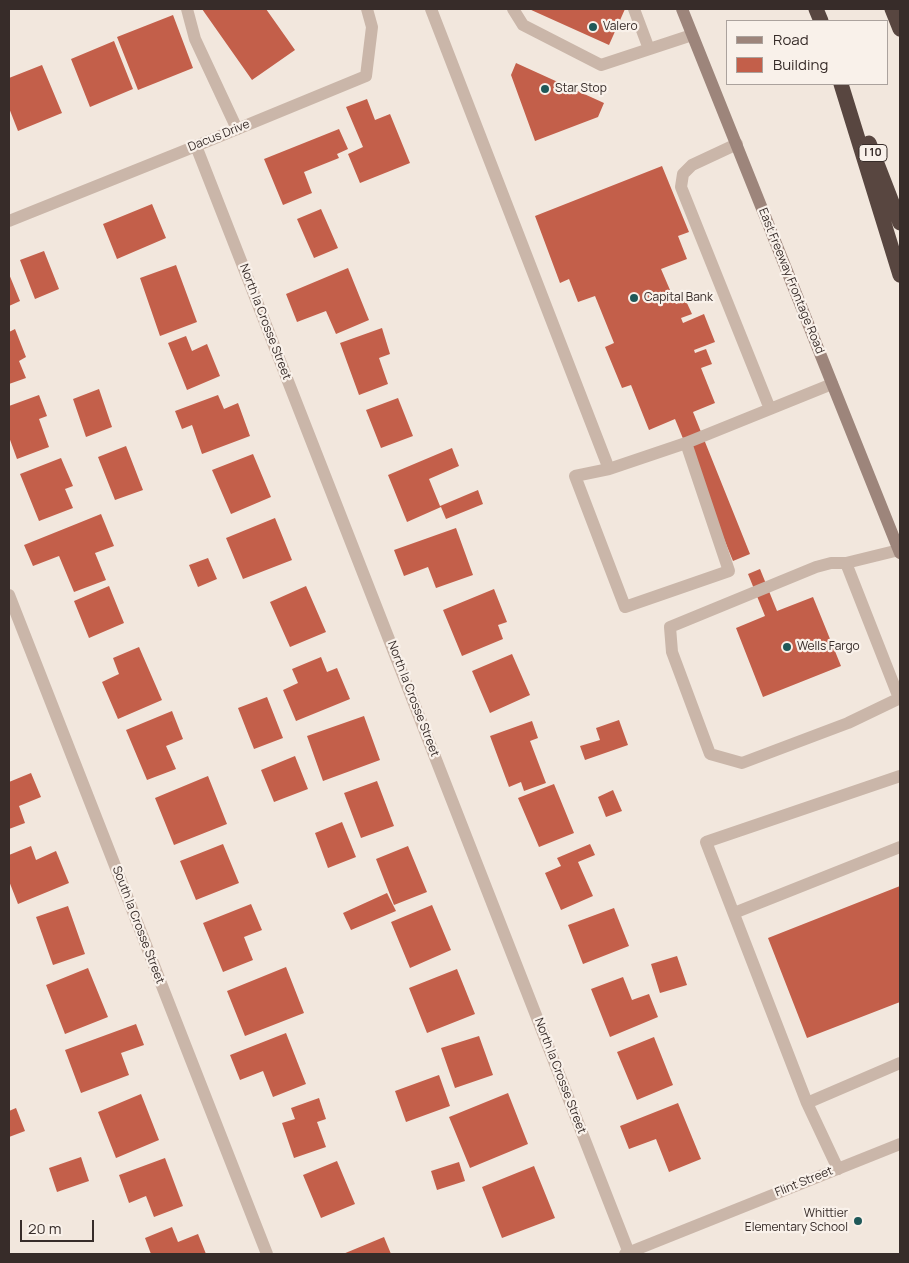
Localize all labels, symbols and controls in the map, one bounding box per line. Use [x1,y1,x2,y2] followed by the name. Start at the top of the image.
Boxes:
[603,20,637,34] place label: Valero
[726,20,889,85] legend
[587,21,599,33] marker: Valero
[773,29,809,50] text: Road
[773,54,828,75] text: Building
[555,82,607,96] place label: Star Stop
[539,83,551,95] marker: Star Stop
[186,117,252,155] street label: Dacus Drive
[859,144,887,162] road number: I 10
[755,206,827,356] street label: East Freeway Frontage Road
[236,262,294,382] street label: North la Crosse Street
[644,291,713,305] place label: Capital Bank
[628,292,640,304] marker: Capital Bank
[384,639,442,759] street label: North la Crosse Street
[797,640,860,654] place label: Wells Fargo
[781,641,793,653] marker: Wells Fargo
[109,864,167,986] street label: South la Crosse Street
[531,1016,589,1136] street label: North la Crosse Street
[773,1164,835,1200] street label: Flint Street
[745,1207,848,1235] place label: Whittier Elementary School
[22,1210,96,1242] scale bar
[852,1215,864,1227] marker: Whittier Elementary School
[28,1218,61,1239] text: 20 m

